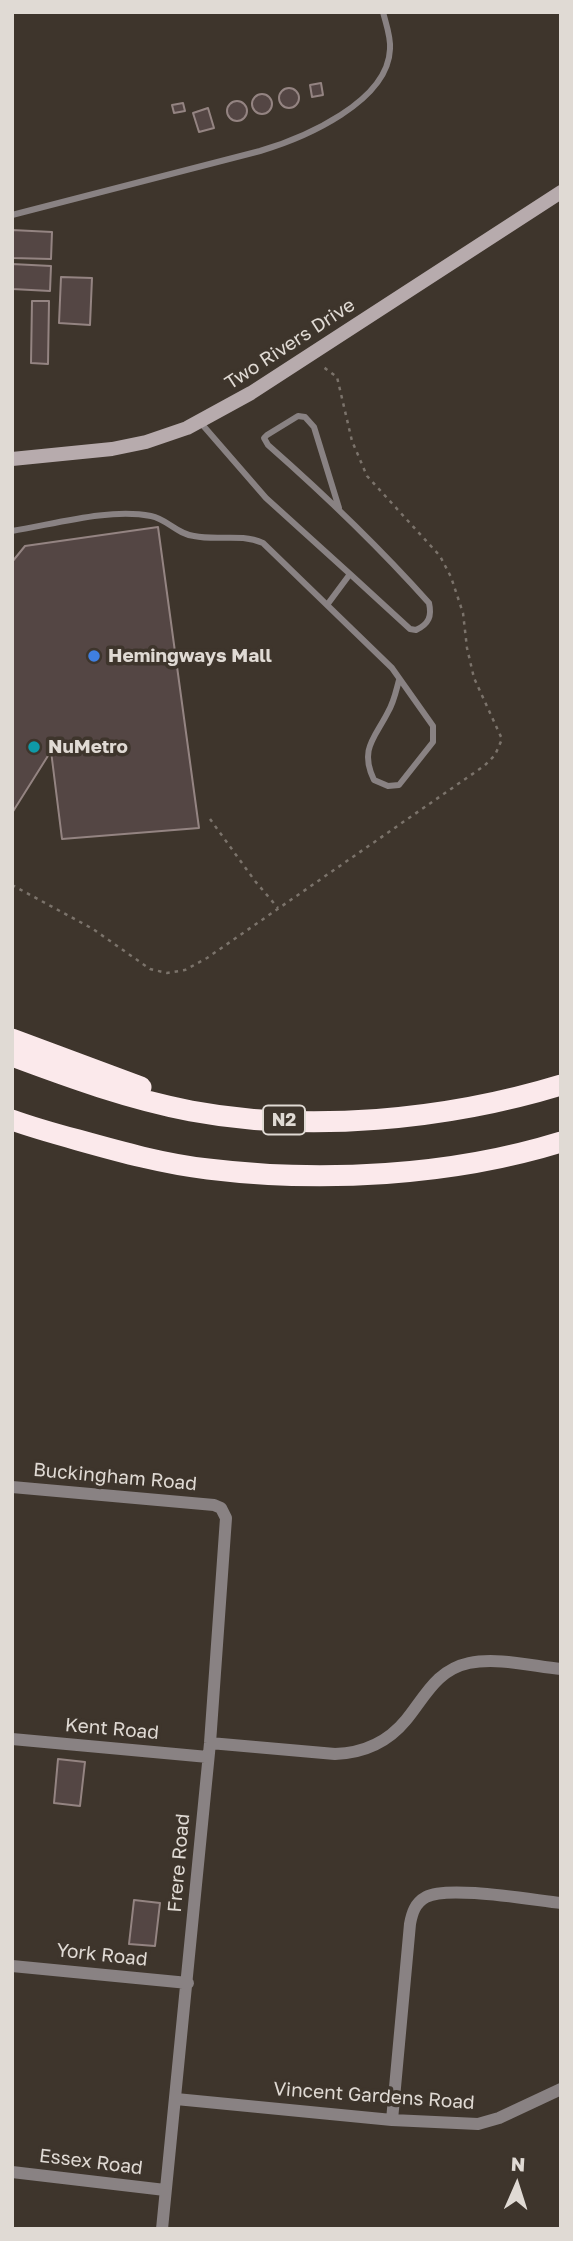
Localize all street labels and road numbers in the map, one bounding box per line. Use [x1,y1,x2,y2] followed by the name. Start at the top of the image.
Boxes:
[221,294,359,394] street label: Two Rivers Drive
[263,1106,305,1134] road number: N2
[32,1458,198,1496] street label: Buckingham Road
[64,1714,160,1744] street label: Kent Road
[163,1813,195,1913] street label: Frere Road
[55,1939,149,1971] street label: York Road
[273,2078,475,2114] street label: Vincent Gardens Road
[38,2144,144,2180] street label: Essex Road

